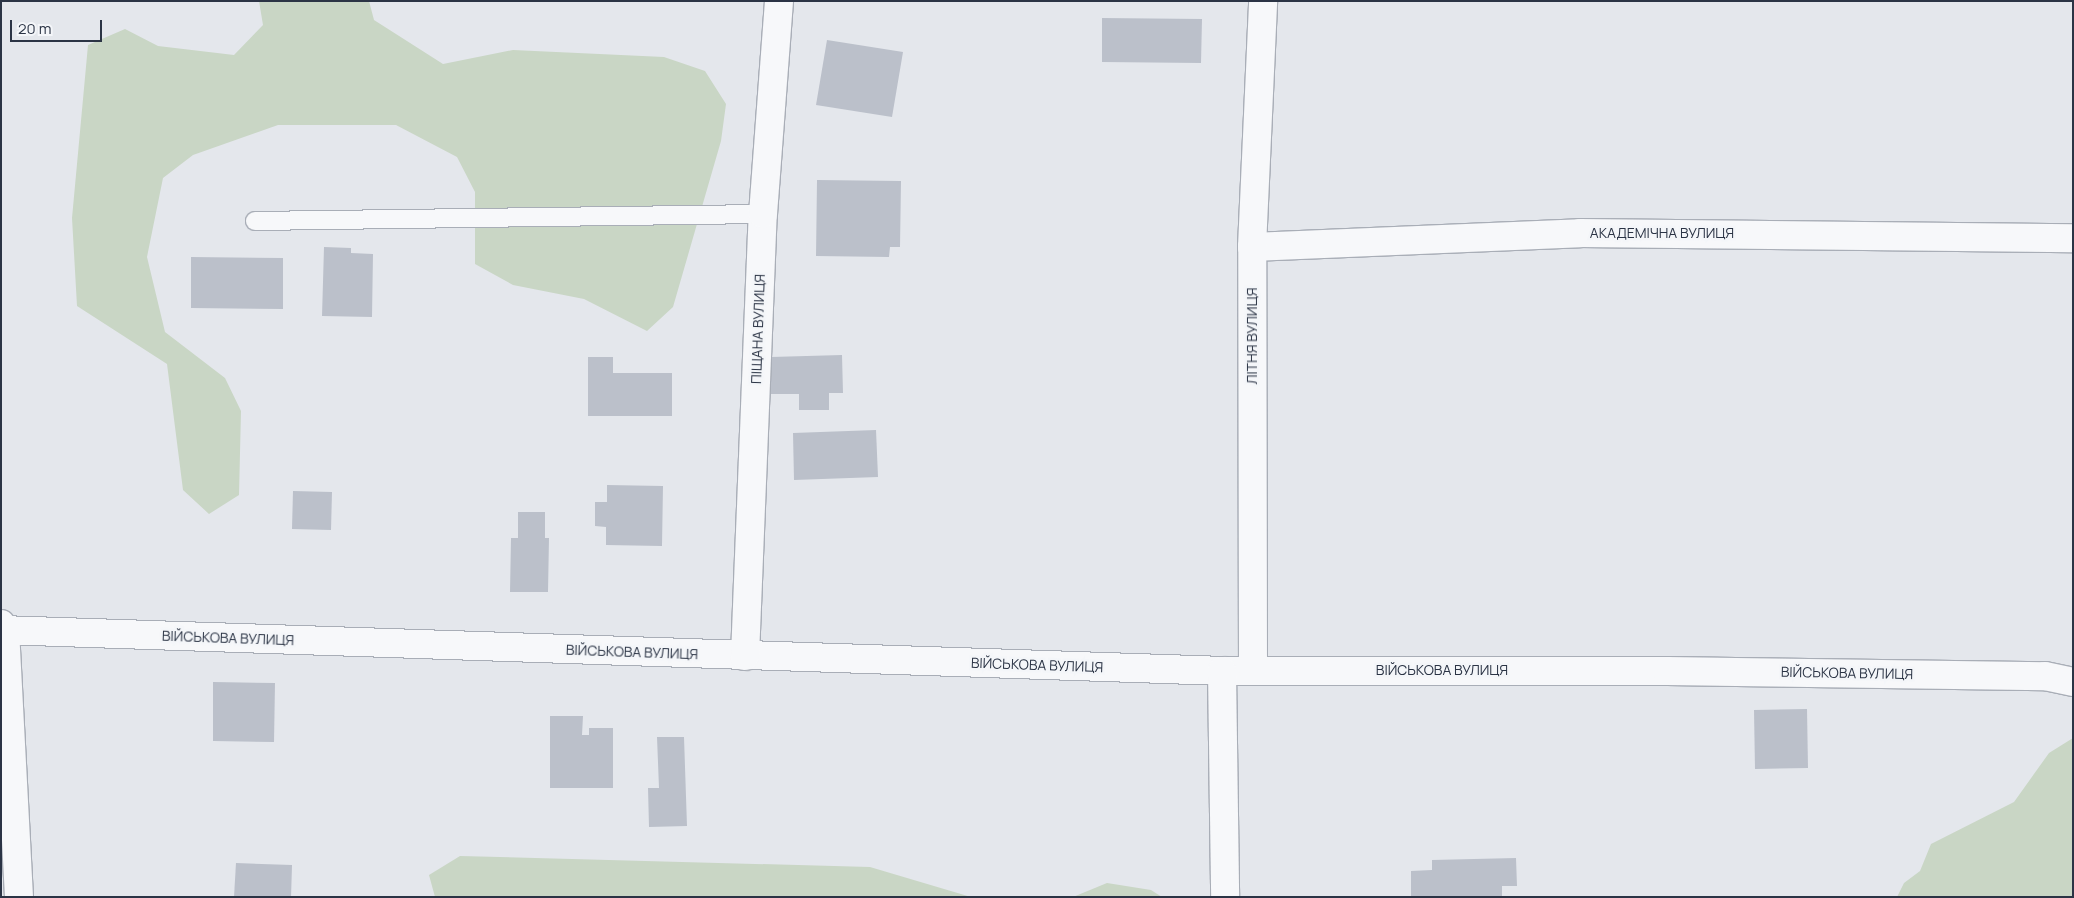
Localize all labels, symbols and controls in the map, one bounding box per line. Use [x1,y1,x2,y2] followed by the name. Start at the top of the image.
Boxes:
[12,10,105,42] scale bar
[18,18,51,39] text: 20 m
[1590,225,1734,241] street label: АКАДЕМІЧНА ВУЛИЦЯ
[748,274,768,384] street label: ПІЩАНА ВУЛИЦЯ
[1244,288,1260,384] street label: ЛІТНЯ ВУЛИЦЯ
[162,627,294,649] street label: ВІЙСЬКОВА ВУЛИЦЯ
[566,641,698,663] street label: ВІЙСЬКОВА ВУЛИЦЯ
[971,654,1103,676] street label: ВІЙСЬКОВА ВУЛИЦЯ
[1376,662,1508,678] street label: ВІЙСЬКОВА ВУЛИЦЯ
[1781,663,1913,683] street label: ВІЙСЬКОВА ВУЛИЦЯ

